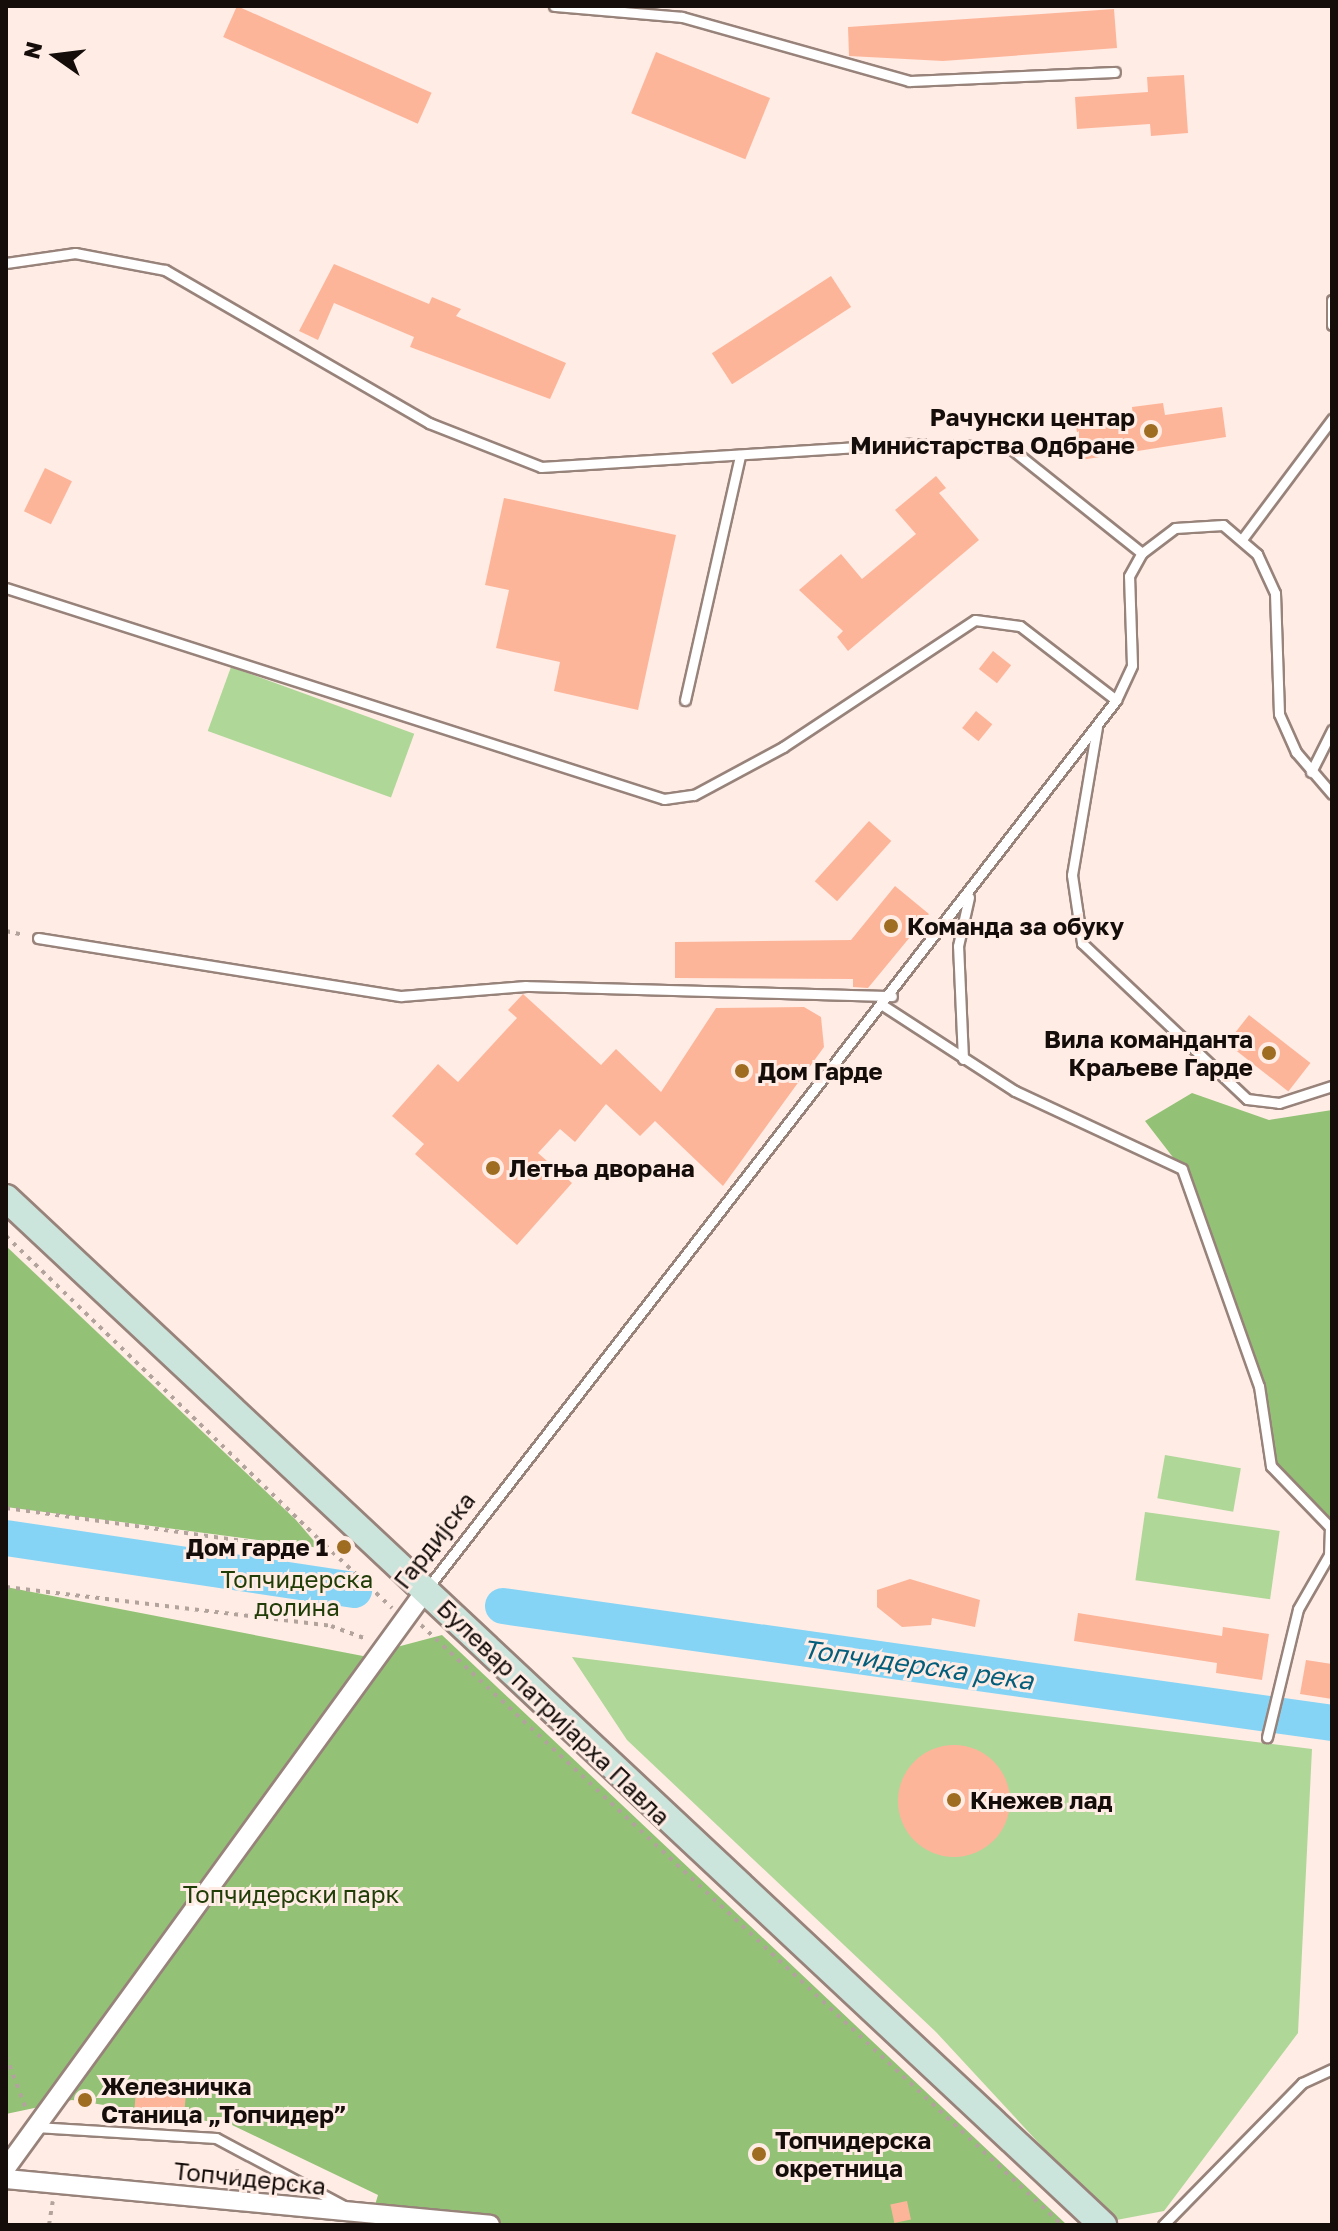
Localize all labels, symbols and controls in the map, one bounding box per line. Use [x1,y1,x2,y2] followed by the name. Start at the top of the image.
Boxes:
[16,16,96,96] north arrow
[17,39,47,61] text: N
[850,403,1135,459] place label: Рачунски центар Министарства Одбране
[1142,422,1160,440] marker: Рачунски центар Министарства Одбране
[907,912,1124,940] place label: Команда за обуку
[882,917,900,935] marker: Команда за обуку
[1044,1025,1253,1081] place label: Вила команданта Краљеве Гарде
[1260,1044,1278,1062] marker: Вила команданта Краљеве Гарде
[758,1057,883,1085] place label: Дом Гарде
[733,1062,751,1080] marker: Дом Гарде
[509,1154,695,1182] place label: Летња дворана
[484,1159,502,1177] marker: Летња дворана
[387,1486,481,1594] street label: Гардијска
[186,1533,328,1561] place label: Дом гарде 1
[335,1538,353,1556] marker: Дом гарде 1
[221,1565,373,1621] park label: Топчидерска долина
[432,1593,676,1831] street label: Булевар патријарха Павла
[801,1633,1035,1697] water label: Топчидерска река
[970,1786,1112,1814] place label: Кнежев лад
[945,1791,963,1809] marker: Кнежев лад
[183,1880,399,1908] park label: Топчидерски парк
[101,2072,347,2128] place label: Железничка Станица „Топчидер”
[76,2091,94,2109] marker: Железничка Станица „Топчидер”
[775,2126,931,2182] place label: Топчидерска окретница
[750,2145,768,2163] marker: Топчидерска окретница
[172,2156,328,2200] street label: Топчидерска

